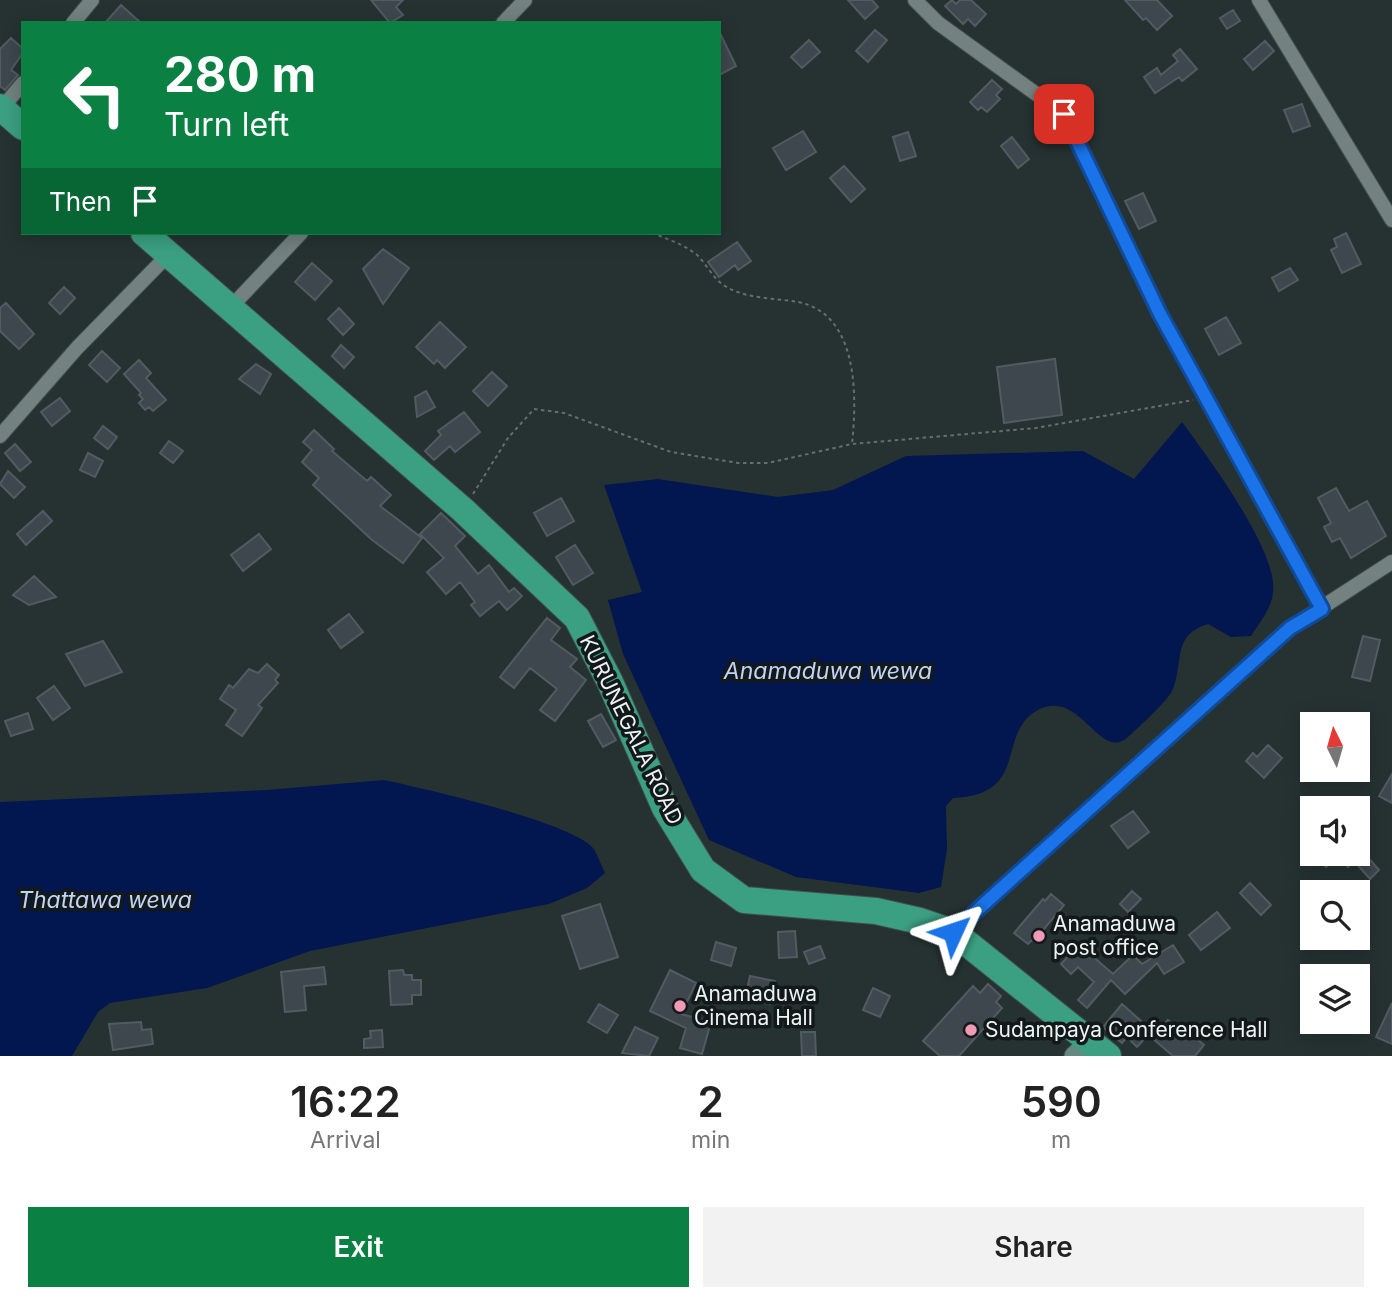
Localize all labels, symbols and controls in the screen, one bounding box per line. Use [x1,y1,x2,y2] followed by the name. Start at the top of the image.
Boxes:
[164,45,316,104] text: 280 m
[49,49,140,140] icon: left
[1034,84,1094,144] pin
[1045,95,1083,133] icon: arrive
[164,105,289,144] text: Turn left
[126,182,164,220] icon: arrive
[49,186,112,217] text: Then
[575,631,688,829] street label: KURUNEGALA ROAD
[723,657,932,685] water label: Anamaduwa wewa
[1300,712,1370,782] north arrow
[1300,712,1370,1034] map controls
[1300,796,1370,866] button: sound
[1300,880,1370,950] button: search
[18,886,192,914] water label: Thattawa wewa
[916,895,990,969] position arrow
[1053,911,1176,960] place label: Anamaduwa post office
[1031,928,1047,944] marker: Anamaduwa post office
[1300,964,1370,1034] button: layers
[694,981,817,1030] place label: Anamaduwa Cinema Hall
[672,998,688,1014] marker: Anamaduwa Cinema Hall
[985,1017,1268,1042] place label: Sudampaya Conference Hall
[963,1022,979,1038] marker: Sudampaya Conference Hall
[290,1076,401,1127] text: 16:22
[698,1076,724,1127] text: 2
[1021,1076,1102,1127] text: 590
[310,1126,381,1154] text: Arrival
[691,1126,730,1154] text: min
[1051,1126,1071,1154] text: m
[28,1207,689,1287] button: Exit
[703,1207,1364,1287] button: Share

